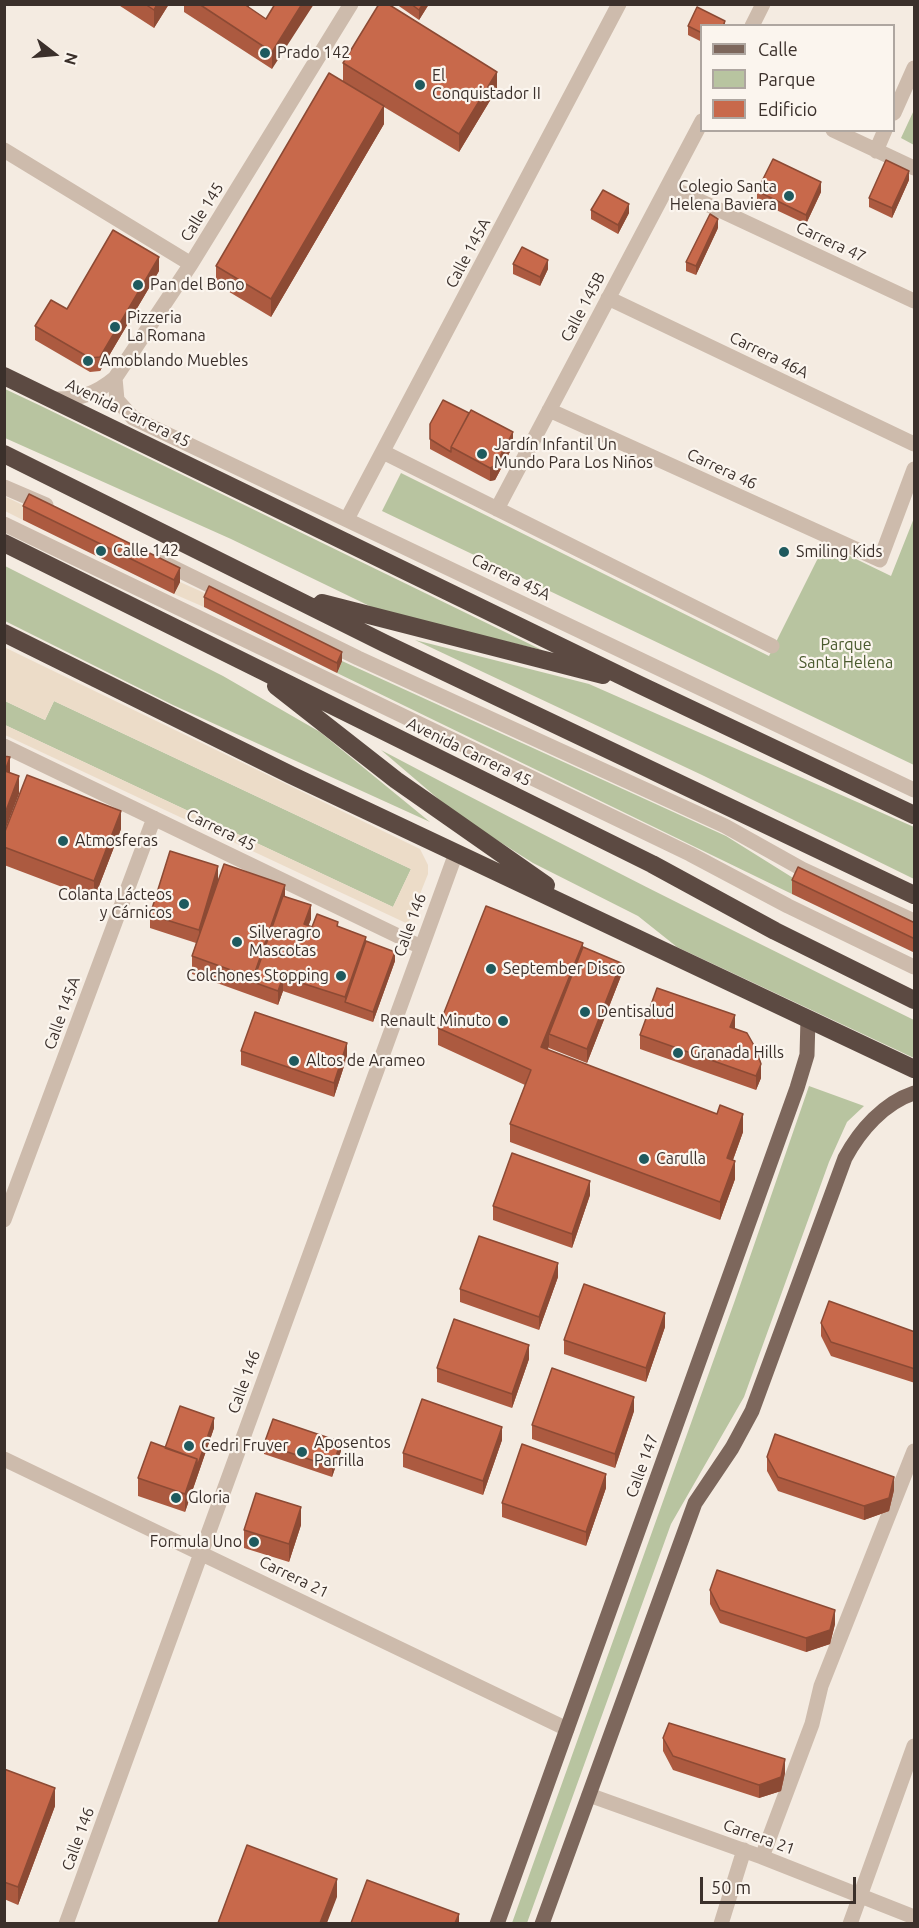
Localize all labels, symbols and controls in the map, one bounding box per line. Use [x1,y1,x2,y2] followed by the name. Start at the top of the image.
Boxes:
[24,24,84,84] north arrow
[700,24,895,132] legend
[758,39,798,59] text: Calle
[277,43,350,63] place label: Prado 142
[258,46,272,60] marker: Prado 142
[61,51,82,67] text: N
[432,66,541,104] place label: El Conquistador II
[758,69,815,89] text: Parque
[413,78,427,92] marker: El Conquistador II
[758,99,817,119] text: Edificio
[670,177,777,215] place label: Colegio Santa Helena Baviera
[176,179,228,245] street label: Calle 145
[782,189,796,203] marker: Colegio Santa Helena Baviera
[442,215,494,291] street label: Calle 145A
[793,217,869,267] street label: Carrera 47
[557,269,609,345] street label: Calle 145B
[150,275,245,295] place label: Pan del Bono
[131,278,145,292] marker: Pan del Bono
[127,308,206,346] place label: Pizzeria La Romana
[108,320,122,334] marker: Pizzeria La Romana
[726,328,812,382] street label: Carrera 46A
[100,351,248,371] place label: Amoblando Muebles
[81,354,95,368] marker: Amoblando Muebles
[63,375,193,451] street label: Avenida Carrera 45
[494,435,653,473] place label: Jardín Infantil Un Mundo Para Los Niños
[684,444,760,494] street label: Carrera 46
[475,447,489,461] marker: Jardín Infantil Un Mundo Para Los Niños
[113,541,179,561] place label: Calle 142
[796,542,882,562] place label: Smiling Kids
[94,544,108,558] marker: Calle 142
[777,545,791,559] marker: Smiling Kids
[468,550,554,604] street label: Carrera 45A
[799,635,893,673] park label: Parque Santa Helena
[404,714,534,790] street label: Avenida Carrera 45
[183,805,259,855] street label: Carrera 45
[75,831,158,851] place label: Atmosferas
[56,834,70,848] marker: Atmosferas
[58,885,172,923] place label: Colanta Lácteos y Cárnicos
[390,891,430,959] street label: Calle 146
[177,897,191,911] marker: Colanta Lácteos y Cárnicos
[249,923,321,961] place label: Silveragro Mascotas
[230,935,244,949] marker: Silveragro Mascotas
[503,959,625,979] place label: September Disco
[484,962,498,976] marker: September Disco
[186,966,329,986] place label: Colchones Stopping
[334,969,348,983] marker: Colchones Stopping
[40,974,84,1052] street label: Calle 145A
[597,1002,674,1022] place label: Dentisalud
[578,1005,592,1019] marker: Dentisalud
[380,1011,491,1031] place label: Renault Minuto
[496,1014,510,1028] marker: Renault Minuto
[690,1043,784,1063] place label: Granada Hills
[671,1046,685,1060] marker: Granada Hills
[306,1051,425,1071] place label: Altos de Arameo
[287,1054,301,1068] marker: Altos de Arameo
[656,1149,706,1169] place label: Carulla
[637,1152,651,1166] marker: Carulla
[224,1348,264,1416] street label: Calle 146
[622,1432,662,1500] street label: Calle 147
[314,1433,391,1471] place label: Aposentos Parrilla
[201,1436,289,1456] place label: Cedri Fruver
[182,1439,196,1453] marker: Cedri Fruver
[295,1445,309,1459] marker: Aposentos Parrilla
[188,1488,230,1508] place label: Gloria
[169,1491,183,1505] marker: Gloria
[150,1532,242,1552] place label: Formula Uno
[247,1535,261,1549] marker: Formula Uno
[256,1552,332,1602] street label: Carrera 21
[58,1805,98,1873] street label: Calle 146
[720,1815,798,1859] street label: Carrera 21
[703,1865,859,1903] scale bar
[711,1877,751,1897] text: 50 m

